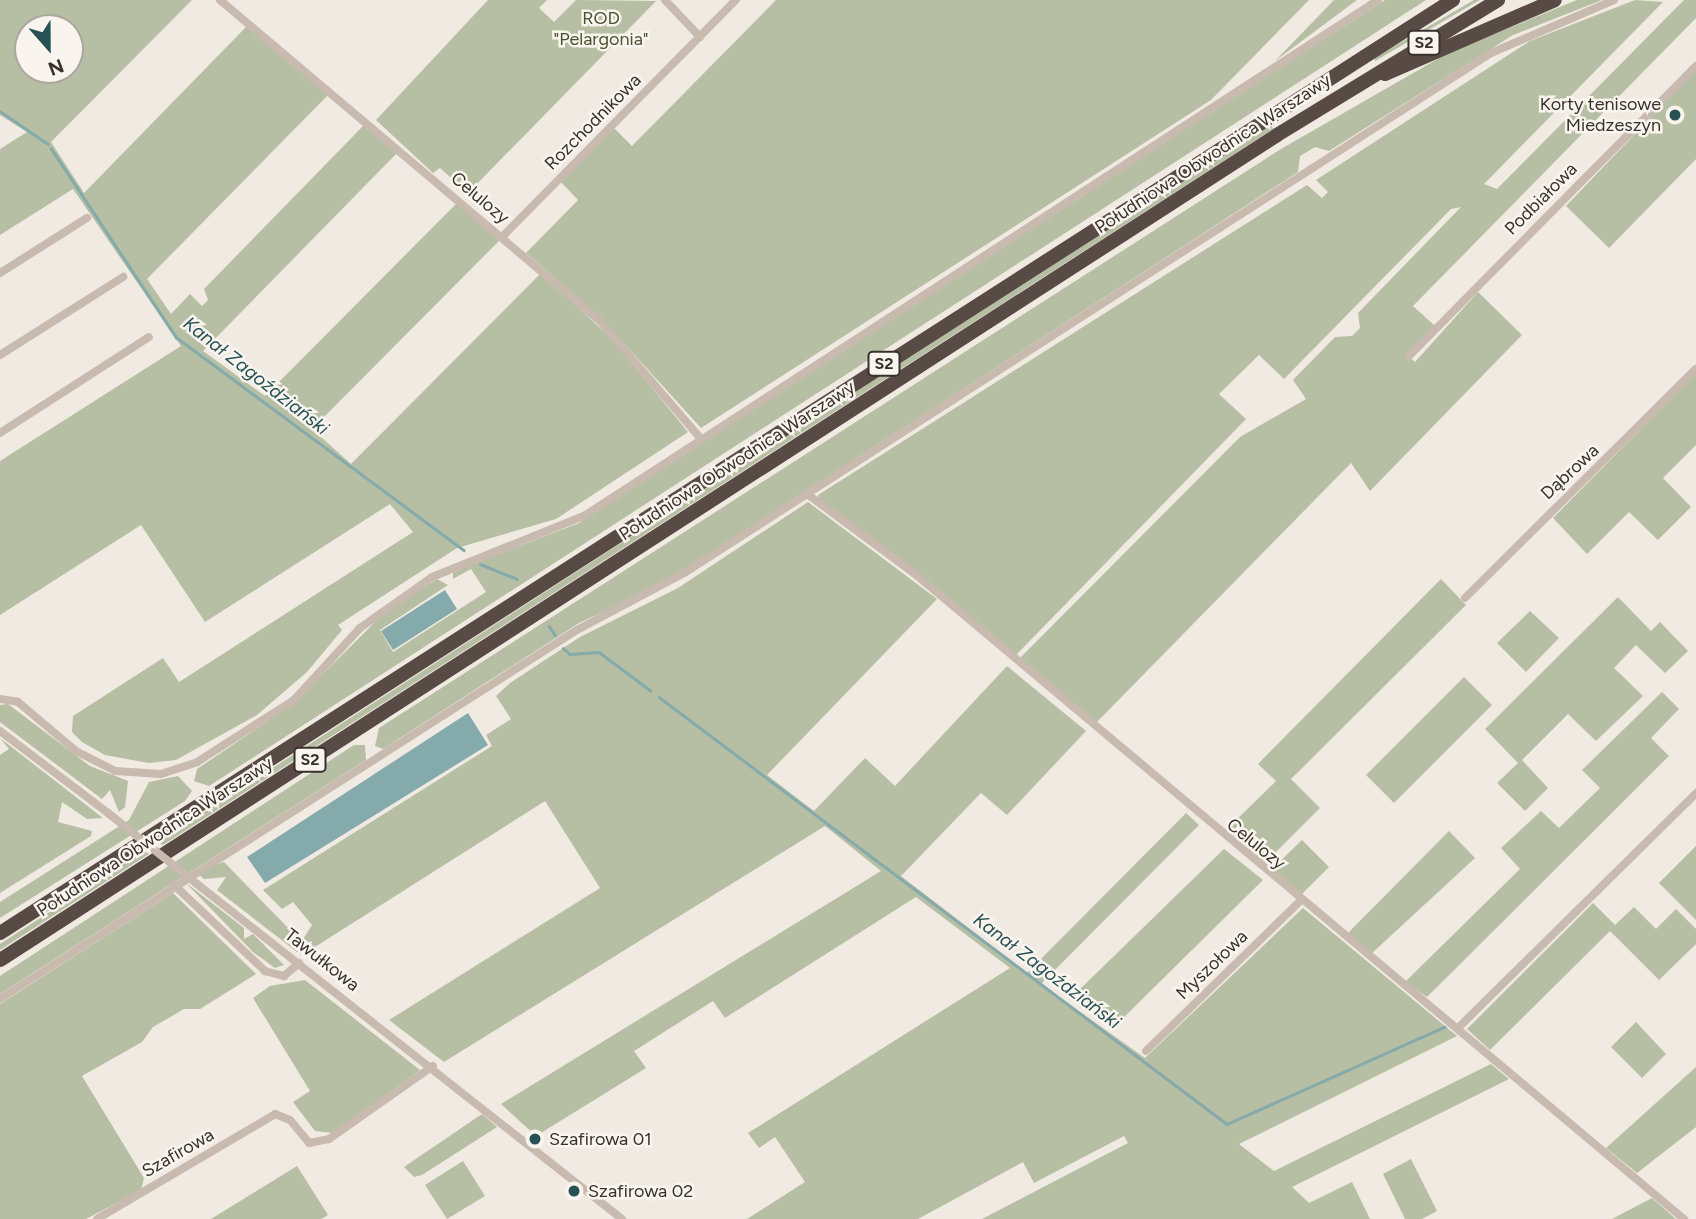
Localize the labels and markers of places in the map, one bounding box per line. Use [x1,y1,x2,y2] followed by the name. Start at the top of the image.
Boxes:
[1540,94,1661,136] place label: Korty tenisowe Miedzeszyn
[1667,107,1683,123] marker: Korty tenisowe Miedzeszyn
[549,1128,652,1150] place label: Szafirowa 01
[527,1131,543,1147] marker: Szafirowa 01
[588,1180,693,1202] place label: Szafirowa 02
[566,1183,582,1199] marker: Szafirowa 02

